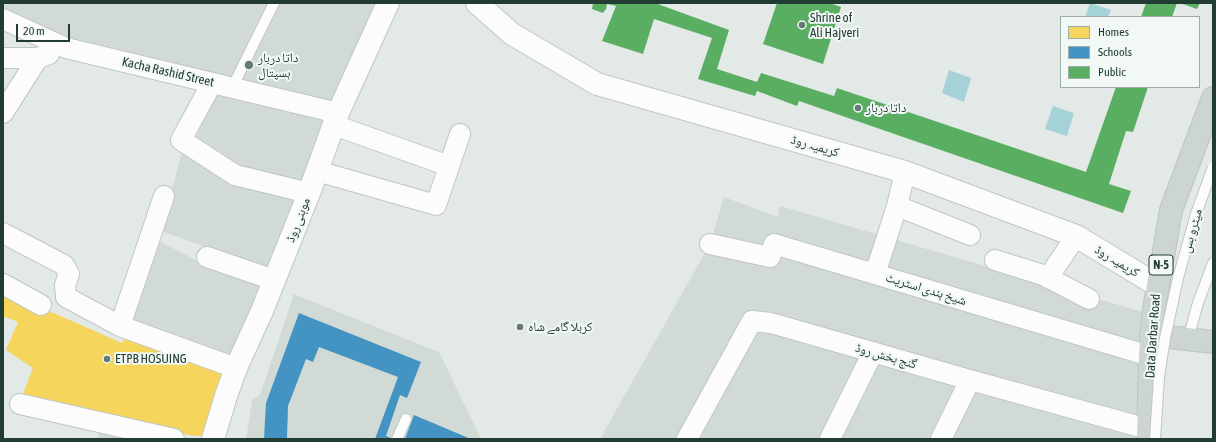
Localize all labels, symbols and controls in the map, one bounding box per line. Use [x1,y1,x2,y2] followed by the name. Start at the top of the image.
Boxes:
[810,10,859,41] place label: Shrine of Ali Hajveri
[18,16,72,42] scale bar
[1060,16,1200,88] legend
[797,20,807,30] marker: Shrine of Ali Hajveri
[23,24,45,38] text: 20 m
[1098,25,1129,39] text: Homes
[1098,45,1132,59] text: Schools
[258,50,298,81] place label: داتا دربار ہسپتال
[120,54,216,90] street label: Kacha Rashid Street
[243,59,255,71] marker: داتا دربار ہسپتال
[1098,65,1126,79] text: Public
[866,100,906,116] place label: داتا دربار
[853,103,863,113] marker: داتا دربار
[789,132,841,160] street label: کریمیہ روڈ
[282,195,314,245] street label: موہنی روڈ
[1178,207,1206,255] street label: میٹرو بس
[1092,242,1142,280] street label: کریمیہ روڈ
[1149,255,1173,275] road number: N-5
[884,269,968,309] street label: شیخ ہندی اسٹریٹ
[1142,293,1164,379] street label: Data Darbar Road
[528,319,593,335] place label: کربلا گامے شاہ
[515,322,525,332] marker: کربلا گامے شاہ
[853,340,919,372] street label: گنج بخش روڈ
[115,351,187,367] place label: ETPB HOSUING
[102,354,112,364] marker: ETPB HOSUING

